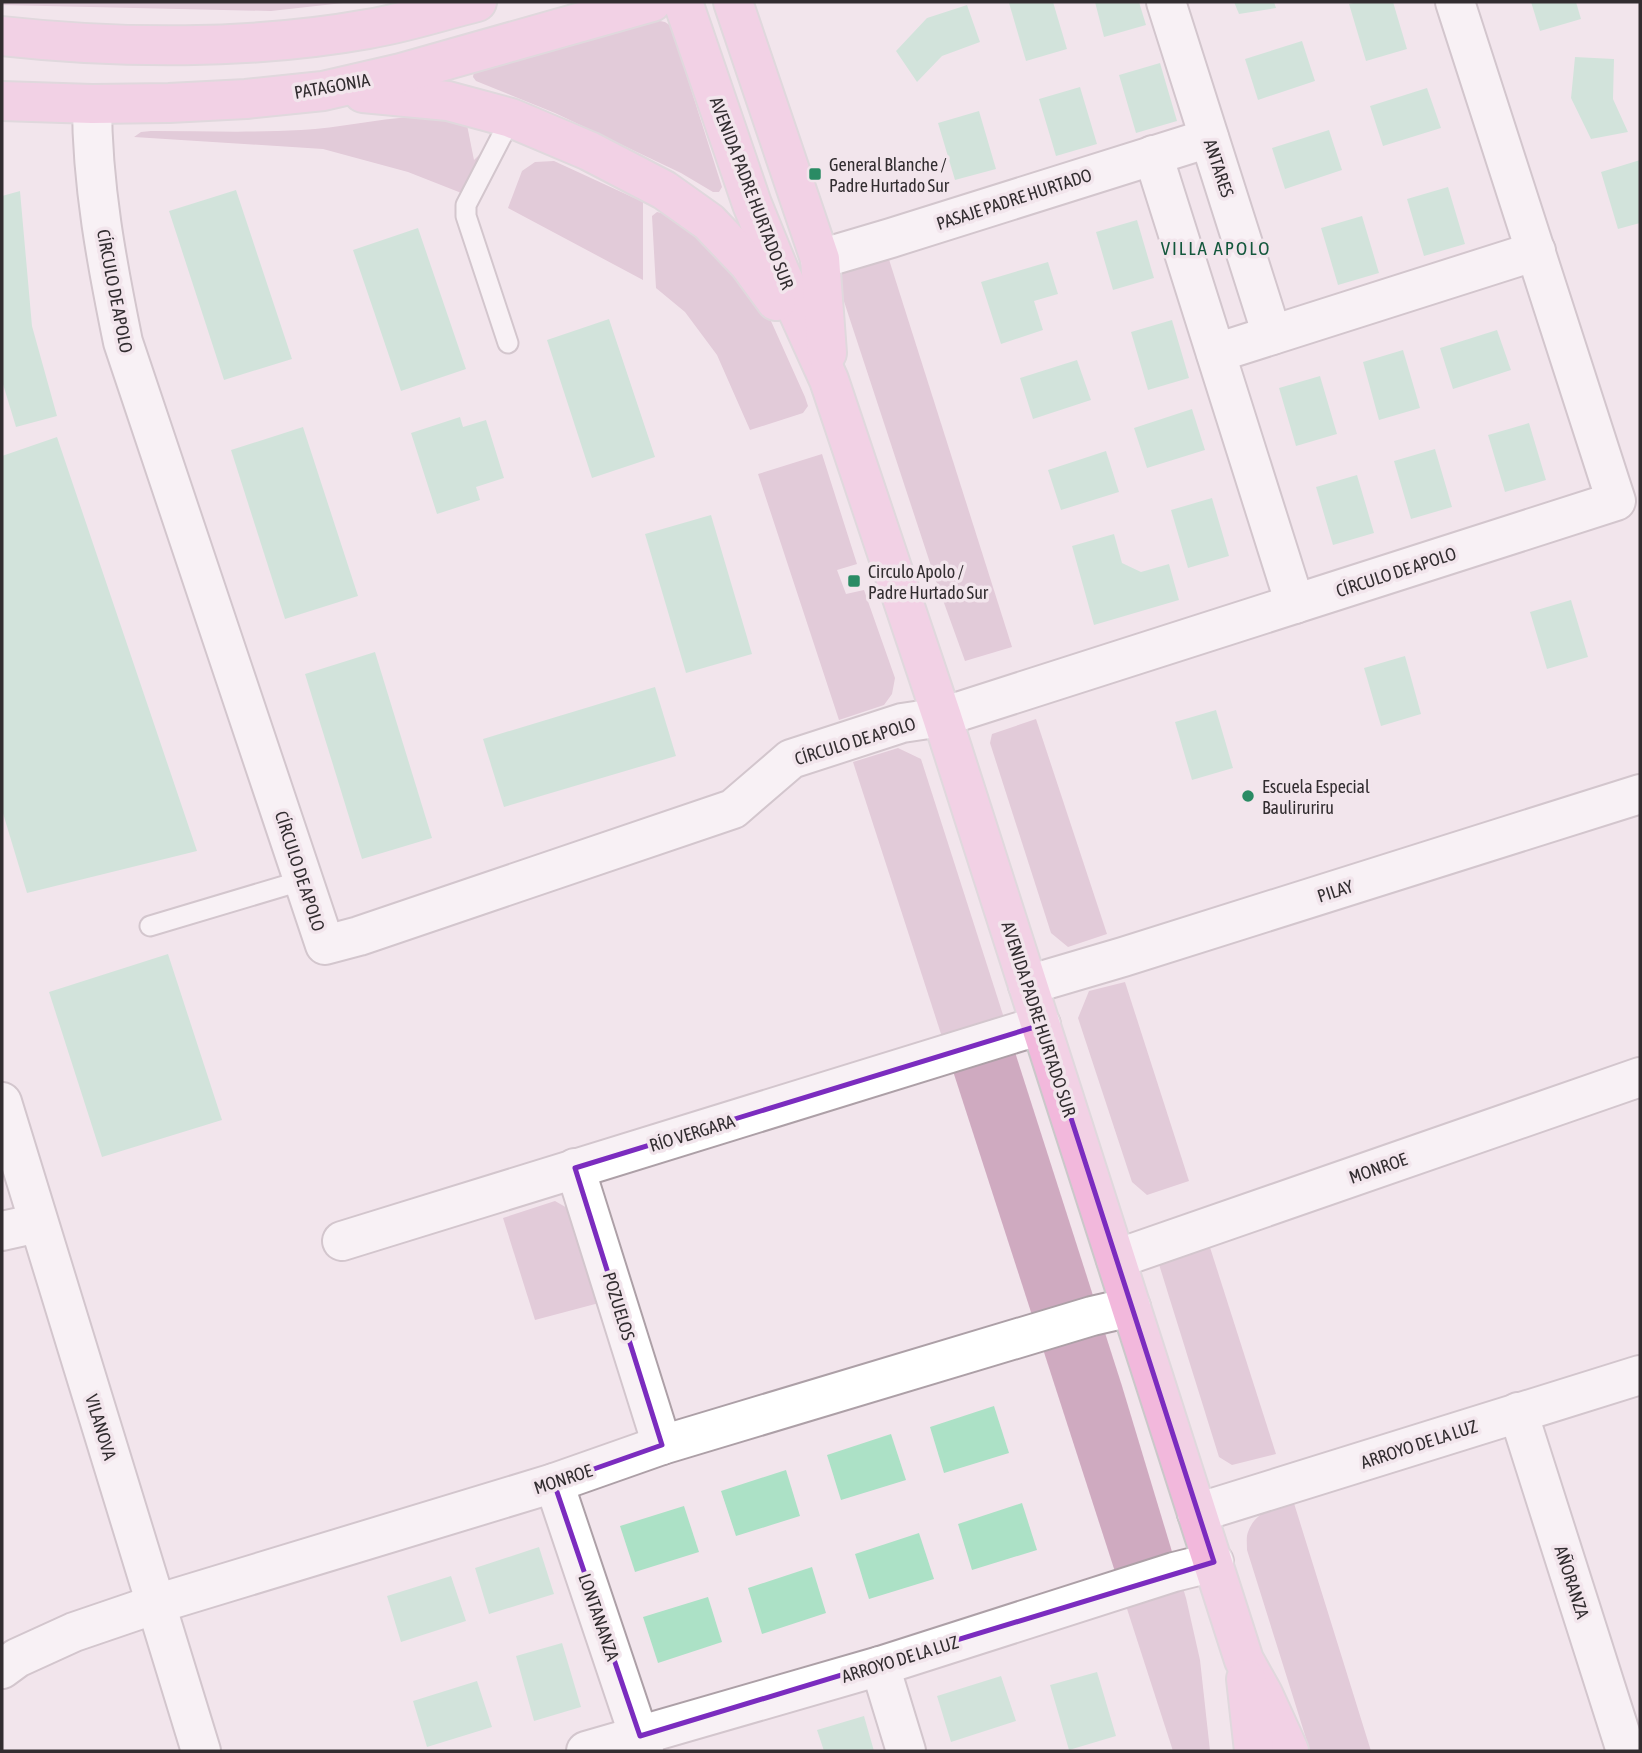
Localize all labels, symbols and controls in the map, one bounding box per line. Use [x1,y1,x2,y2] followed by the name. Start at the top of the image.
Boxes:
[293,69,372,103] street label: PATAGONIA
[706,94,798,292] street label: AVENIDA PADRE HURTADO SUR
[1200,136,1238,200] street label: ANTARES
[829,154,950,196] place label: General Blanche / Padre Hurtado Sur
[934,164,1094,234] street label: PASAJE PADRE HURTADO
[807,166,823,182] marker: General Blanche / Padre Hurtado Sur
[93,227,137,355] street label: CÍRCULO DE APOLO
[1161,237,1271,259] district label: VILLA APOLO
[1333,543,1459,601] street label: CÍRCULO DE APOLO
[868,561,989,603] place label: Circulo Apolo / Padre Hurtado Sur
[846,573,862,589] marker: Circulo Apolo / Padre Hurtado Sur
[792,713,918,769] street label: CÍRCULO DE APOLO
[1262,776,1370,818] place label: Escuela Especial Bauliruriru
[1240,788,1256,804] marker: Escuela Especial Bauliruriru
[271,808,329,934] street label: CÍRCULO DE APOLO
[1314,875,1356,907] street label: PILAY
[997,919,1081,1119] street label: AVENIDA PADRE HURTADO SUR
[647,1110,737,1156] street label: RÍO VERGARA
[1346,1148,1410,1188] street label: MONROE
[599,1269,639,1343] street label: POZUELOS
[81,1392,121,1462] street label: VILANOVA
[1358,1415,1480,1473] street label: ARROYO DE LA LUZ
[531,1460,595,1498] street label: MONROE
[1550,1543,1594,1621] street label: AÑORANZA
[574,1571,624,1663] street label: LONTANANZA
[839,1631,961,1687] street label: ARROYO DE LA LUZ

